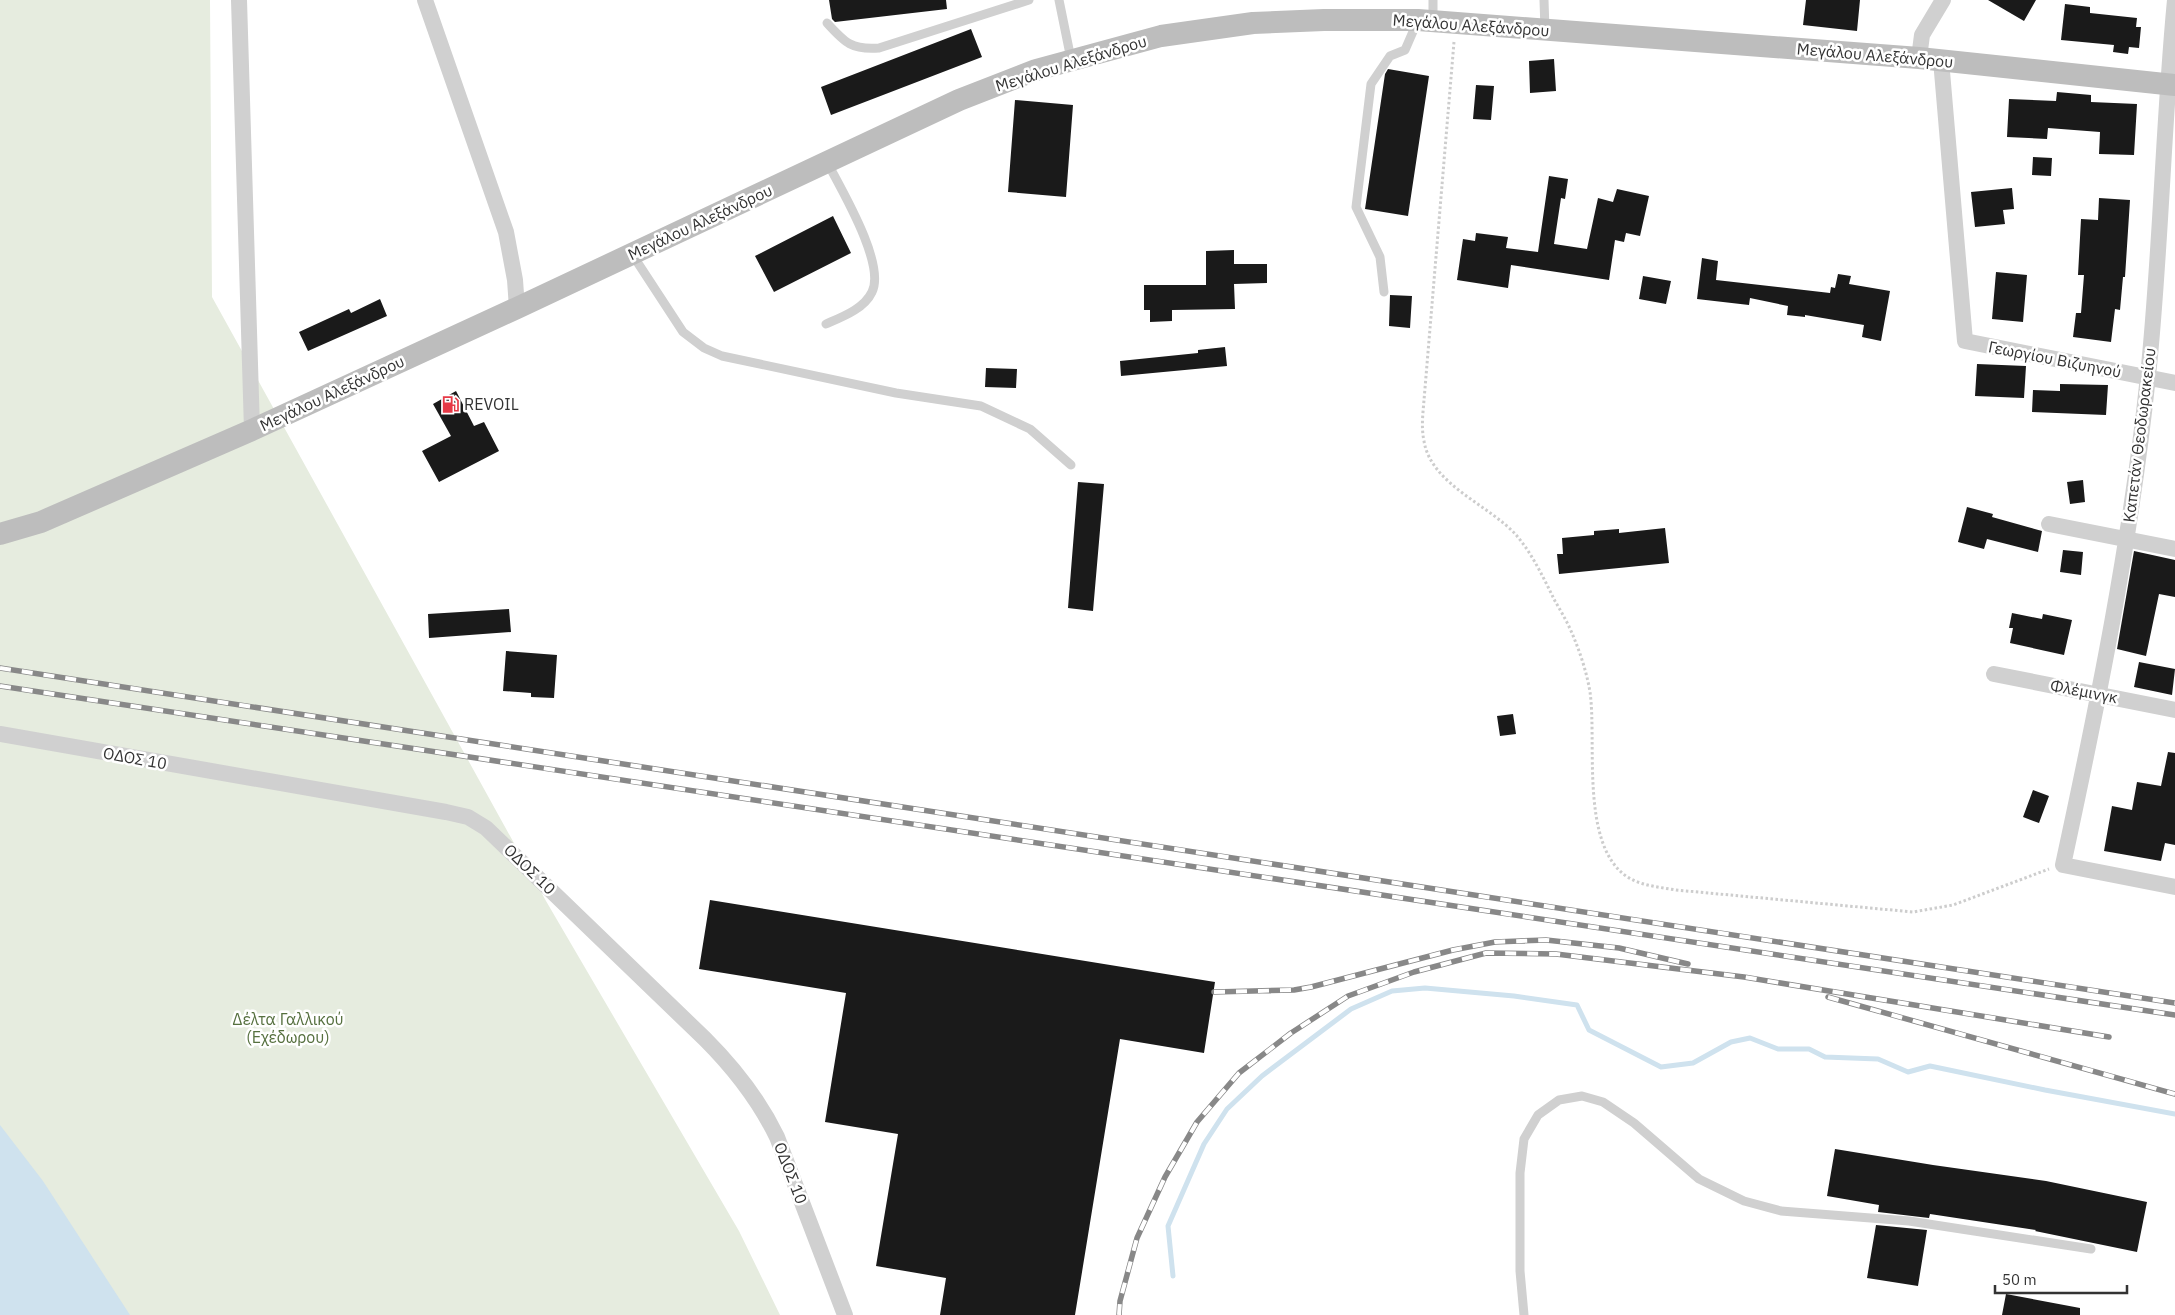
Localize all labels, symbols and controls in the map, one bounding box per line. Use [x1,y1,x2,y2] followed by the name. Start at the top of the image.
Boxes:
[1392,10,1550,40] street label: Μεγάλου Αλεξάνδρου
[993,30,1149,96] street label: Μεγάλου Αλεξάνδρου
[1796,38,1954,72] street label: Μεγάλου Αλεξάνδρου
[625,180,775,264] street label: Μεγάλου Αλεξάνδρου
[1987,336,2123,382] street label: Γεωργίου Βιζυηνού
[2118,347,2160,523] street label: Καπετάν Θεοδωρακείου
[257,351,407,435] street label: Μεγάλου Αλεξάνδρου
[440,394,460,414] fuel station icon: REVOIL
[464,394,519,414] place label: REVOIL
[2049,675,2120,707] street label: Φλέμινγκ
[102,743,168,773] street label: ΟΔΟΣ 10
[500,839,560,899] street label: ΟΔΟΣ 10
[232,1009,344,1047] park label: Δέλτα Γαλλικού (Εχέδωρου)
[770,1139,812,1207] street label: ΟΔΟΣ 10
[1995,1262,2128,1294] scale bar
[2002,1270,2037,1289] text: 50 m

